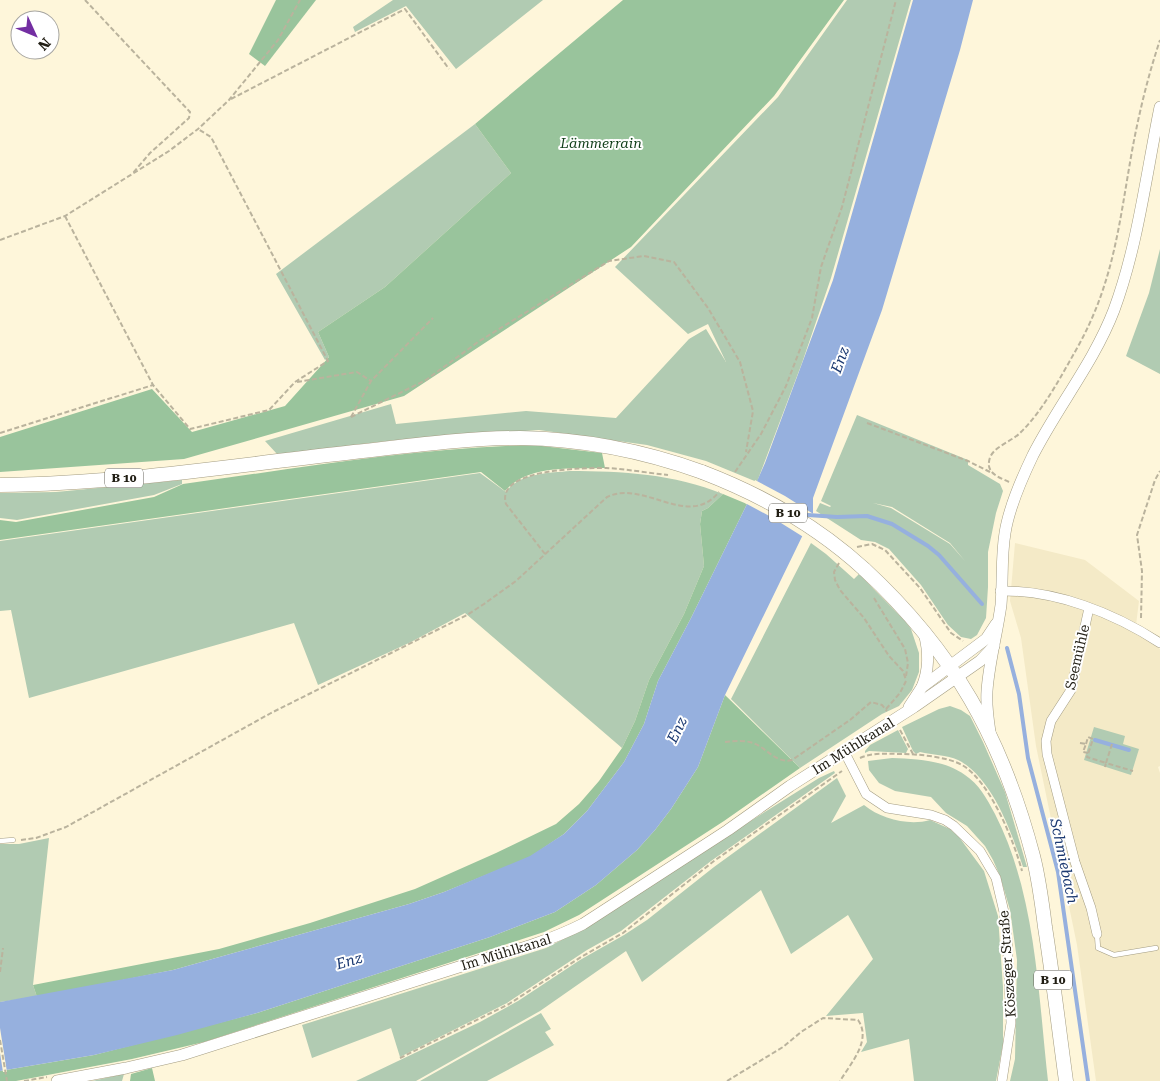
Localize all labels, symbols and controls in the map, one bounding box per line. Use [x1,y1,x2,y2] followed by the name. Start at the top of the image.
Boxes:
[10,10,60,60] north arrow
[35,35,54,54] text: N
[559,135,642,151] park label: Lämmerrain
[827,344,853,376] water label: Enz
[105,468,143,488] road number: B 10
[769,503,807,522] road number: B 10
[1062,622,1092,691] street label: Seemühle
[663,714,691,747] water label: Enz
[809,714,898,778] street label: Im Mühlkanal
[1046,816,1082,905] water label: Schmiebach
[995,910,1019,1018] street label: Köszeger Straße
[459,930,554,973] street label: Im Mühlkanal
[333,949,365,974] water label: Enz
[1034,970,1072,990] road number: B 10

